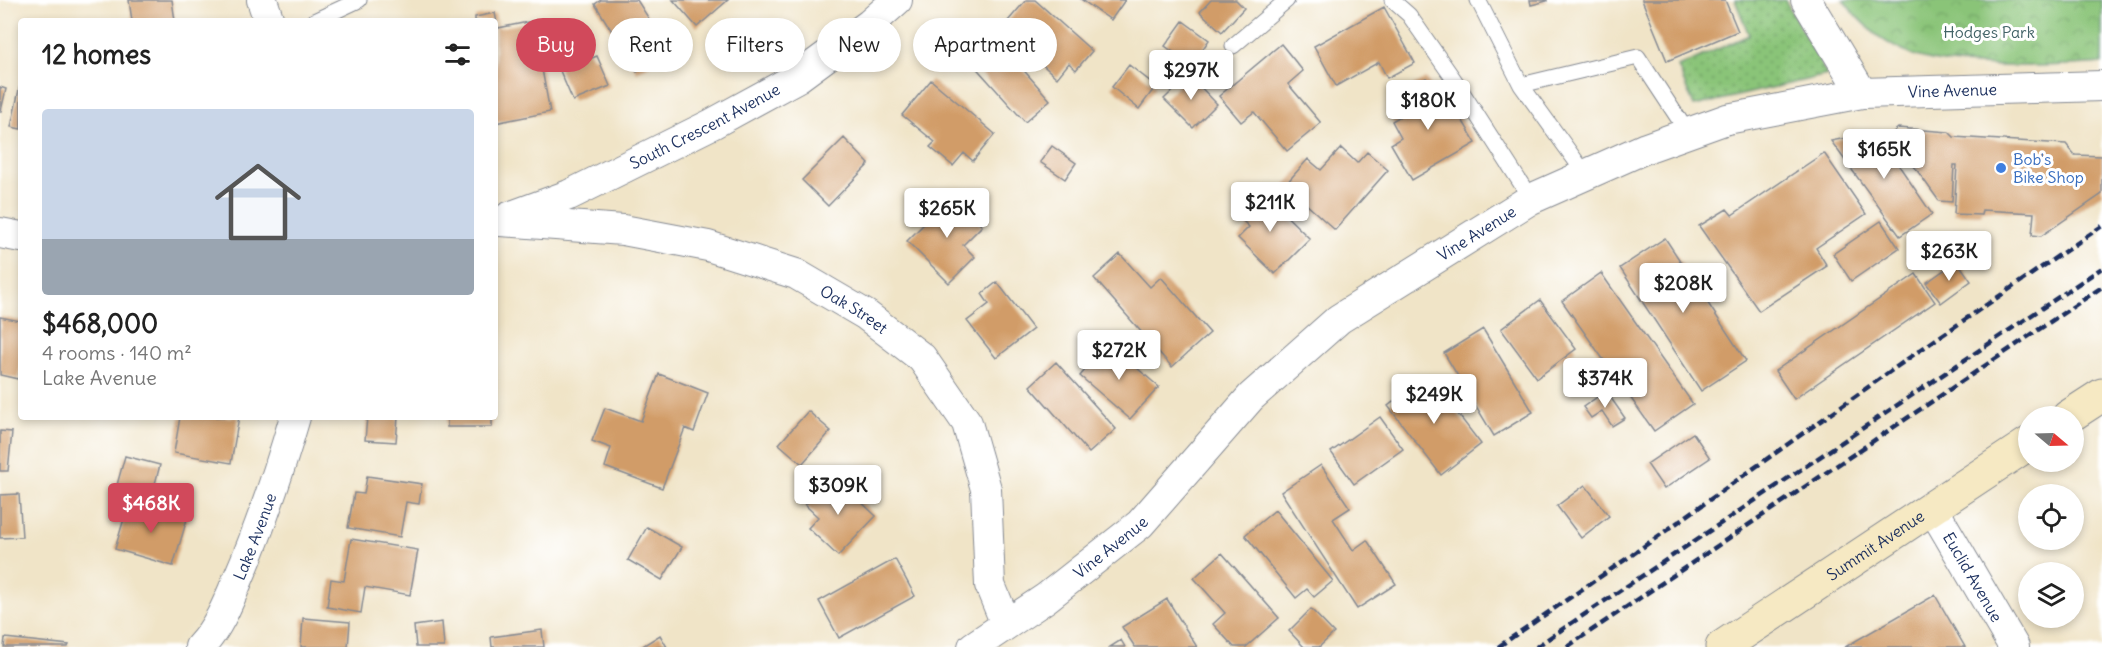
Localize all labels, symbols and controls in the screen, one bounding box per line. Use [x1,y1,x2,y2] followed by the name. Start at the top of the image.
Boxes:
[516,18,596,72] chip: Buy
[608,18,693,72] chip: Rent
[705,18,805,72] chip: Filters
[817,18,901,72] chip: New
[913,18,1057,72] chip: Apartment
[1943,22,2035,42] park label: Hodges Park
[42,38,151,71] text: 12 homes
[441,38,474,71] icon: filters
[1149,50,1233,101] pin: $297K
[1163,57,1219,82] text: $297K
[626,79,783,173] street label: South Crescent Avenue
[1908,79,1997,102] street label: Vine Avenue
[1386,80,1470,131] pin: $180K
[1400,87,1456,112] text: $180K
[1842,129,1926,180] pin: $165K
[1857,136,1911,161] text: $165K
[204,148,312,256] icon: home
[2013,149,2084,187] place label: Bob's Bike Shop
[1994,161,2008,175] marker: Bob's Bike Shop
[1228,182,1312,233] pin: $211K
[905,188,989,239] pin: $265K
[1245,189,1295,214] text: $211K
[918,195,976,220] text: $265K
[1434,201,1520,265] street label: Vine Avenue
[1907,231,1991,282] pin: $263K
[1920,238,1978,263] text: $263K
[1641,263,1725,314] pin: $208K
[1653,270,1713,295] text: $208K
[817,280,892,338] street label: Oak Street
[42,307,158,340] text: $468,000
[1077,330,1161,381] pin: $272K
[1091,337,1147,362] text: $272K
[42,340,192,365] text: 4 rooms · 140 m²
[1563,358,1647,409] pin: $374K
[42,365,157,390] text: Lake Avenue
[1577,365,1633,390] text: $374K
[1392,374,1476,425] pin: $249K
[1405,381,1463,406] text: $249K
[2018,406,2084,472] north arrow
[2018,406,2084,628] map controls
[796,465,880,516] pin: $309K
[808,472,868,497] text: $309K
[109,483,193,534] pin: $468K
[2018,484,2084,550] button: locate
[122,490,180,515] text: $468K
[229,490,280,583] street label: Lake Avenue
[1823,506,1928,585] street label: Summit Avenue
[1069,512,1152,583] street label: Vine Avenue
[1939,528,2007,625] street label: Euclid Avenue
[2018,562,2084,628] button: layers

